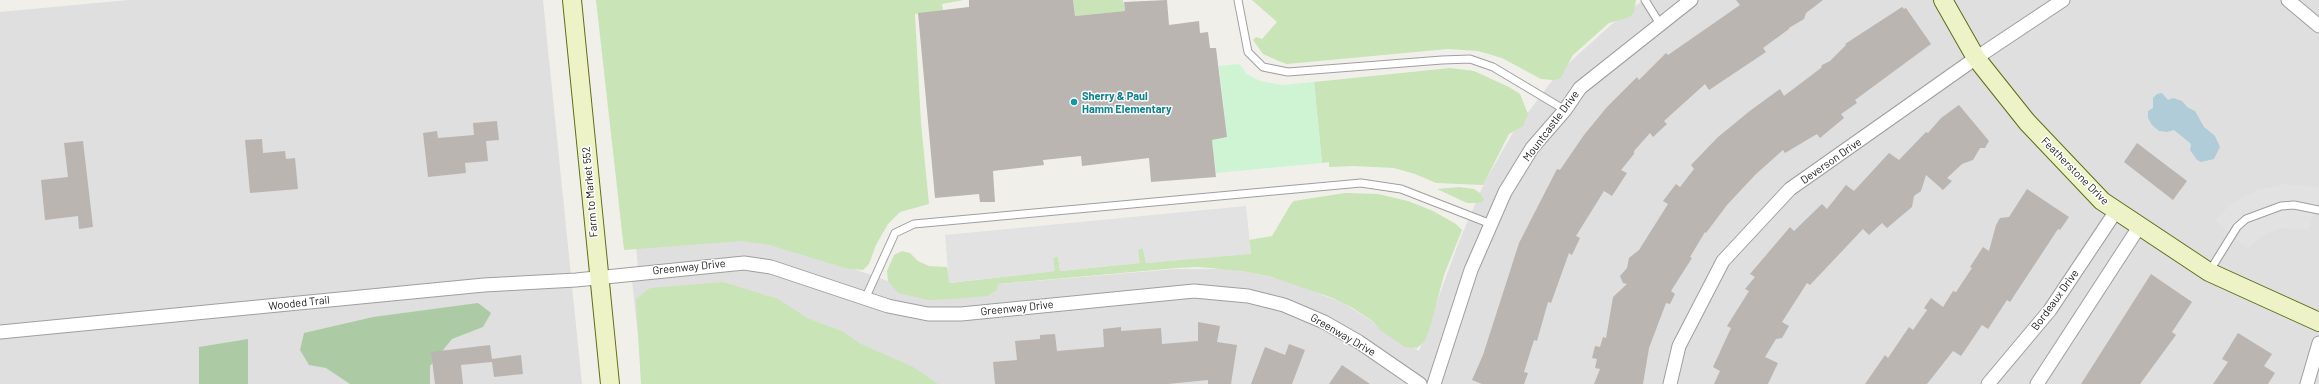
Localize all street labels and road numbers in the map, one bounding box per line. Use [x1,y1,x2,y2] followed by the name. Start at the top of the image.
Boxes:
[1520,88,1582,164] street label: Mountcastle Drive
[2038,134,2112,208] street label: Featherstone Drive
[1798,135,1864,187] street label: Deverson Drive
[579,146,601,238] street label: Farm to Market 552
[652,257,726,277] street label: Greenway Drive
[2028,267,2082,333] street label: Bordeaux Drive
[268,293,330,313] street label: Wooded Trail
[980,298,1054,318] street label: Greenway Drive
[1308,311,1378,359] street label: Greenway Drive

